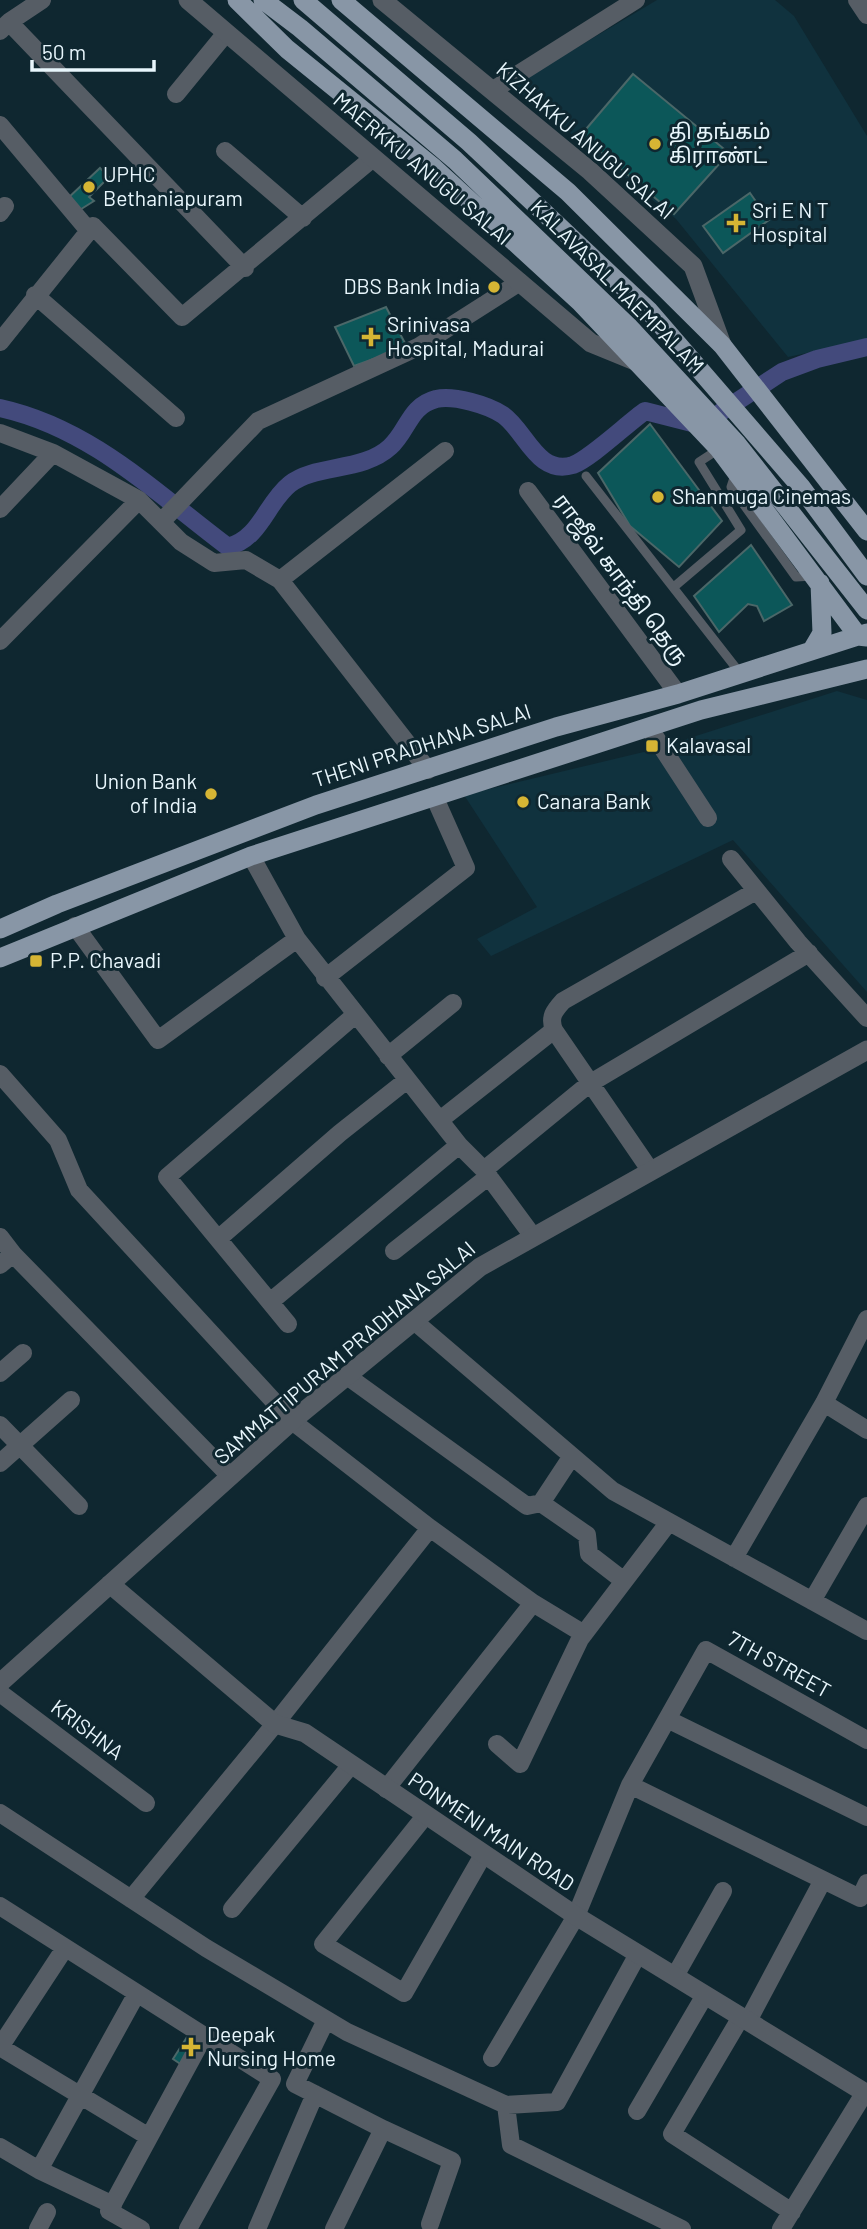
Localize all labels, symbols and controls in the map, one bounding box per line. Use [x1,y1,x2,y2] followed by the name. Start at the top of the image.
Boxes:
[32,28,154,72] scale bar
[42,39,86,64] text: 50 m
[492,56,680,224] street label: KIZHAKKU ANUGU SALAI
[329,86,517,249] street label: MAERKKU ANUGU SALAI
[669,118,771,168] place label: தி தங்கம் கிராண்ட்
[647,136,663,152] marker: தி தங்கம் கிராண்ட்
[103,161,243,210] place label: UPHC Bethaniapuram
[81,179,97,195] marker: UPHC Bethaniapuram
[526,194,710,378] street label: KALAVASAL MAEMPALAM
[752,197,829,246] place label: Sri E N T Hospital
[726,213,746,233] marker: Sri E N T Hospital
[343,273,480,298] place label: DBS Bank India
[486,279,502,295] marker: DBS Bank India
[387,311,544,360] place label: Srinivasa Hospital, Madurai
[361,327,381,347] marker: Srinivasa Hospital, Madurai
[672,483,851,508] place label: Shanmuga Cinemas
[547,488,695,670] street label: ராஜீவ் காந்தி தெரு
[650,489,666,505] marker: Shanmuga Cinemas
[309,697,534,792] street label: THENI PRADHANA SALAI
[666,732,751,757] place label: Kalavasal
[644,738,660,754] marker: Kalavasal
[94,768,197,817] place label: Union Bank of India
[203,786,219,802] marker: Union Bank of India
[537,788,651,813] place label: Canara Bank
[515,794,531,810] marker: Canara Bank
[50,947,161,972] place label: P.P. Chavadi
[28,953,44,969] marker: P.P. Chavadi
[208,1235,480,1468] street label: SAMMATTIPURAM PRADHANA SALAI
[724,1625,836,1702] street label: 7TH STREET
[47,1694,129,1764] street label: KRISHNA
[404,1766,579,1895] street label: PONMENI MAIN ROAD
[207,2021,336,2070] place label: Deepak Nursing Home
[181,2037,201,2057] marker: Deepak Nursing Home

